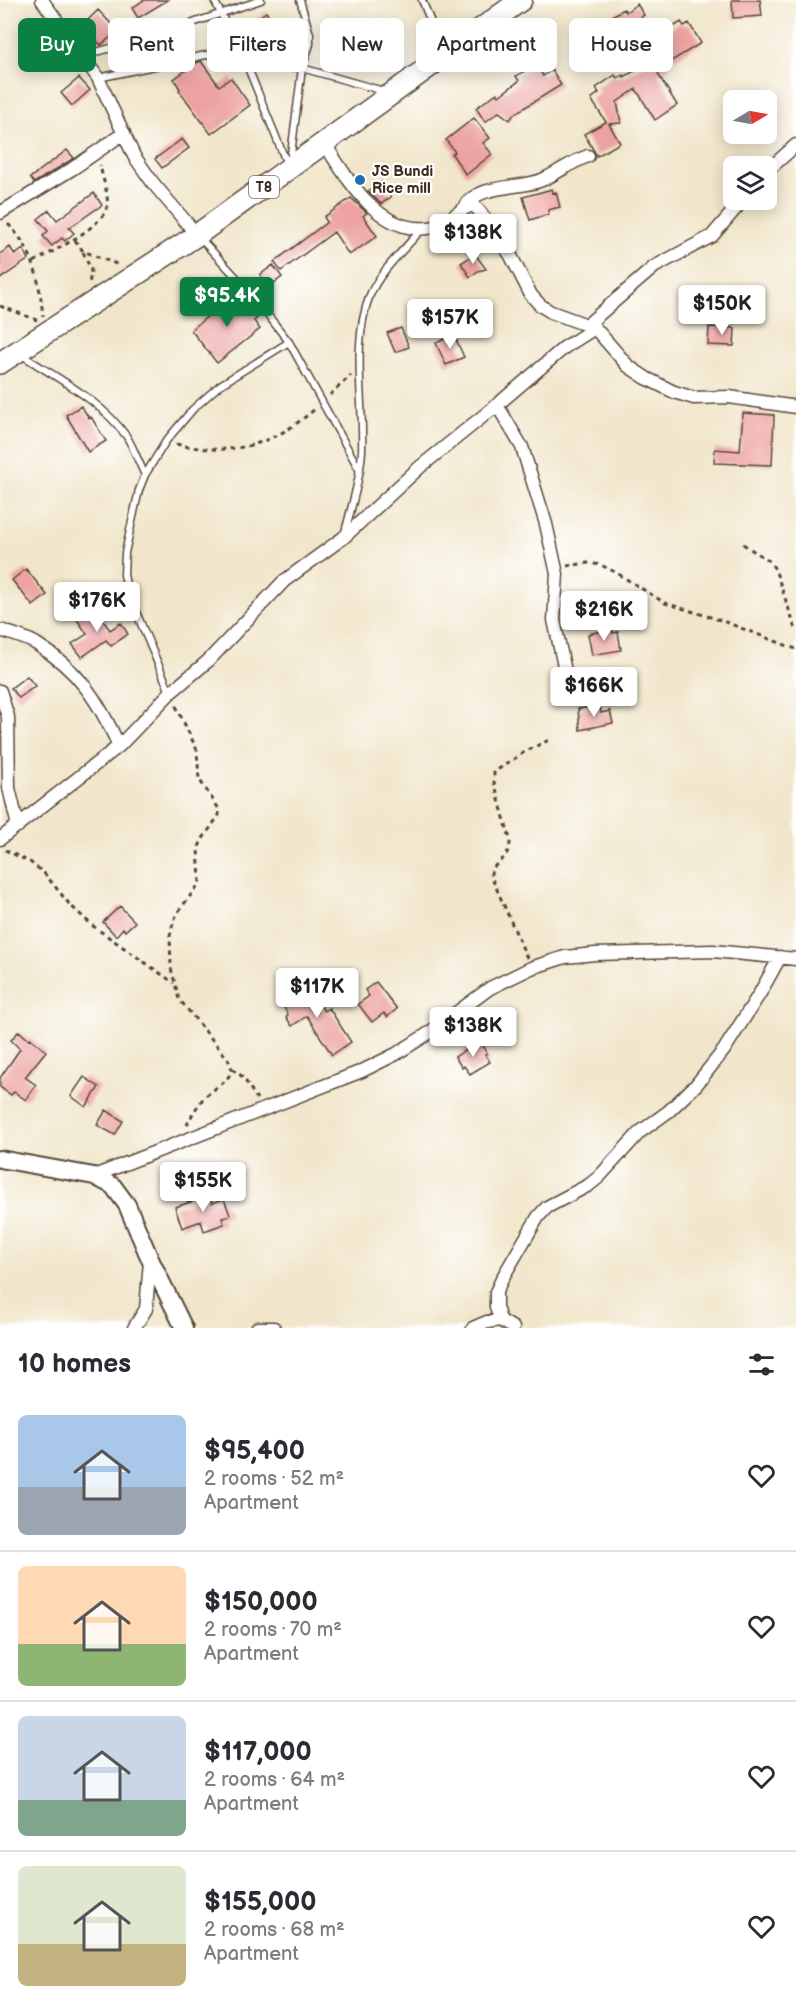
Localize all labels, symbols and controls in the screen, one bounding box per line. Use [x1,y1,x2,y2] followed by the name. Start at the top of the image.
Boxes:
[18,18,96,72] chip: Buy
[108,18,195,72] chip: Rent
[207,18,308,72] chip: Filters
[320,18,404,72] chip: New
[416,18,557,72] chip: Apartment
[569,18,673,72] chip: House
[723,90,777,144] north arrow
[723,90,777,210] map controls
[723,156,777,210] button: layers
[372,162,433,198] place label: JS Bundi Rice mill
[353,173,367,187] marker: JS Bundi Rice mill
[249,176,279,198] road number: T8
[431,214,515,265] pin: $138K
[444,221,502,245] text: $138K
[178,277,276,328] pin: $95.4K
[194,284,260,308] text: $95.4K
[680,285,764,336] pin: $150K
[692,292,752,316] text: $150K
[408,299,492,350] pin: $157K
[421,306,479,330] text: $157K
[55,582,139,633] pin: $176K
[68,589,126,613] text: $176K
[562,591,646,642] pin: $216K
[575,598,633,622] text: $216K
[552,667,636,718] pin: $166K
[564,674,624,698] text: $166K
[275,968,359,1019] pin: $117K
[290,975,344,999] text: $117K
[431,1007,515,1058] pin: $138K
[444,1014,502,1038] text: $138K
[161,1162,245,1213] pin: $155K
[174,1169,232,1193] text: $155K
[745,1348,778,1381] icon: filters
[18,1349,131,1380] text: 10 homes
[204,1436,305,1467] text: $95,400
[66,1439,138,1511] icon: home
[745,1459,778,1492] icon: heart
[204,1467,344,1491] text: 2 rooms · 52 m²
[204,1491,299,1515] text: Apartment
[204,1587,318,1618] text: $150,000
[66,1590,138,1662] icon: home
[745,1610,778,1643] icon: heart
[204,1618,342,1642] text: 2 rooms · 70 m²
[204,1642,299,1666] text: Apartment
[204,1737,312,1768] text: $117,000
[66,1740,138,1812] icon: home
[745,1760,778,1793] icon: heart
[204,1768,345,1792] text: 2 rooms · 64 m²
[204,1792,299,1816] text: Apartment
[204,1887,316,1918] text: $155,000
[66,1890,138,1962] icon: home
[745,1910,778,1943] icon: heart
[204,1918,345,1942] text: 2 rooms · 68 m²
[204,1942,299,1966] text: Apartment

